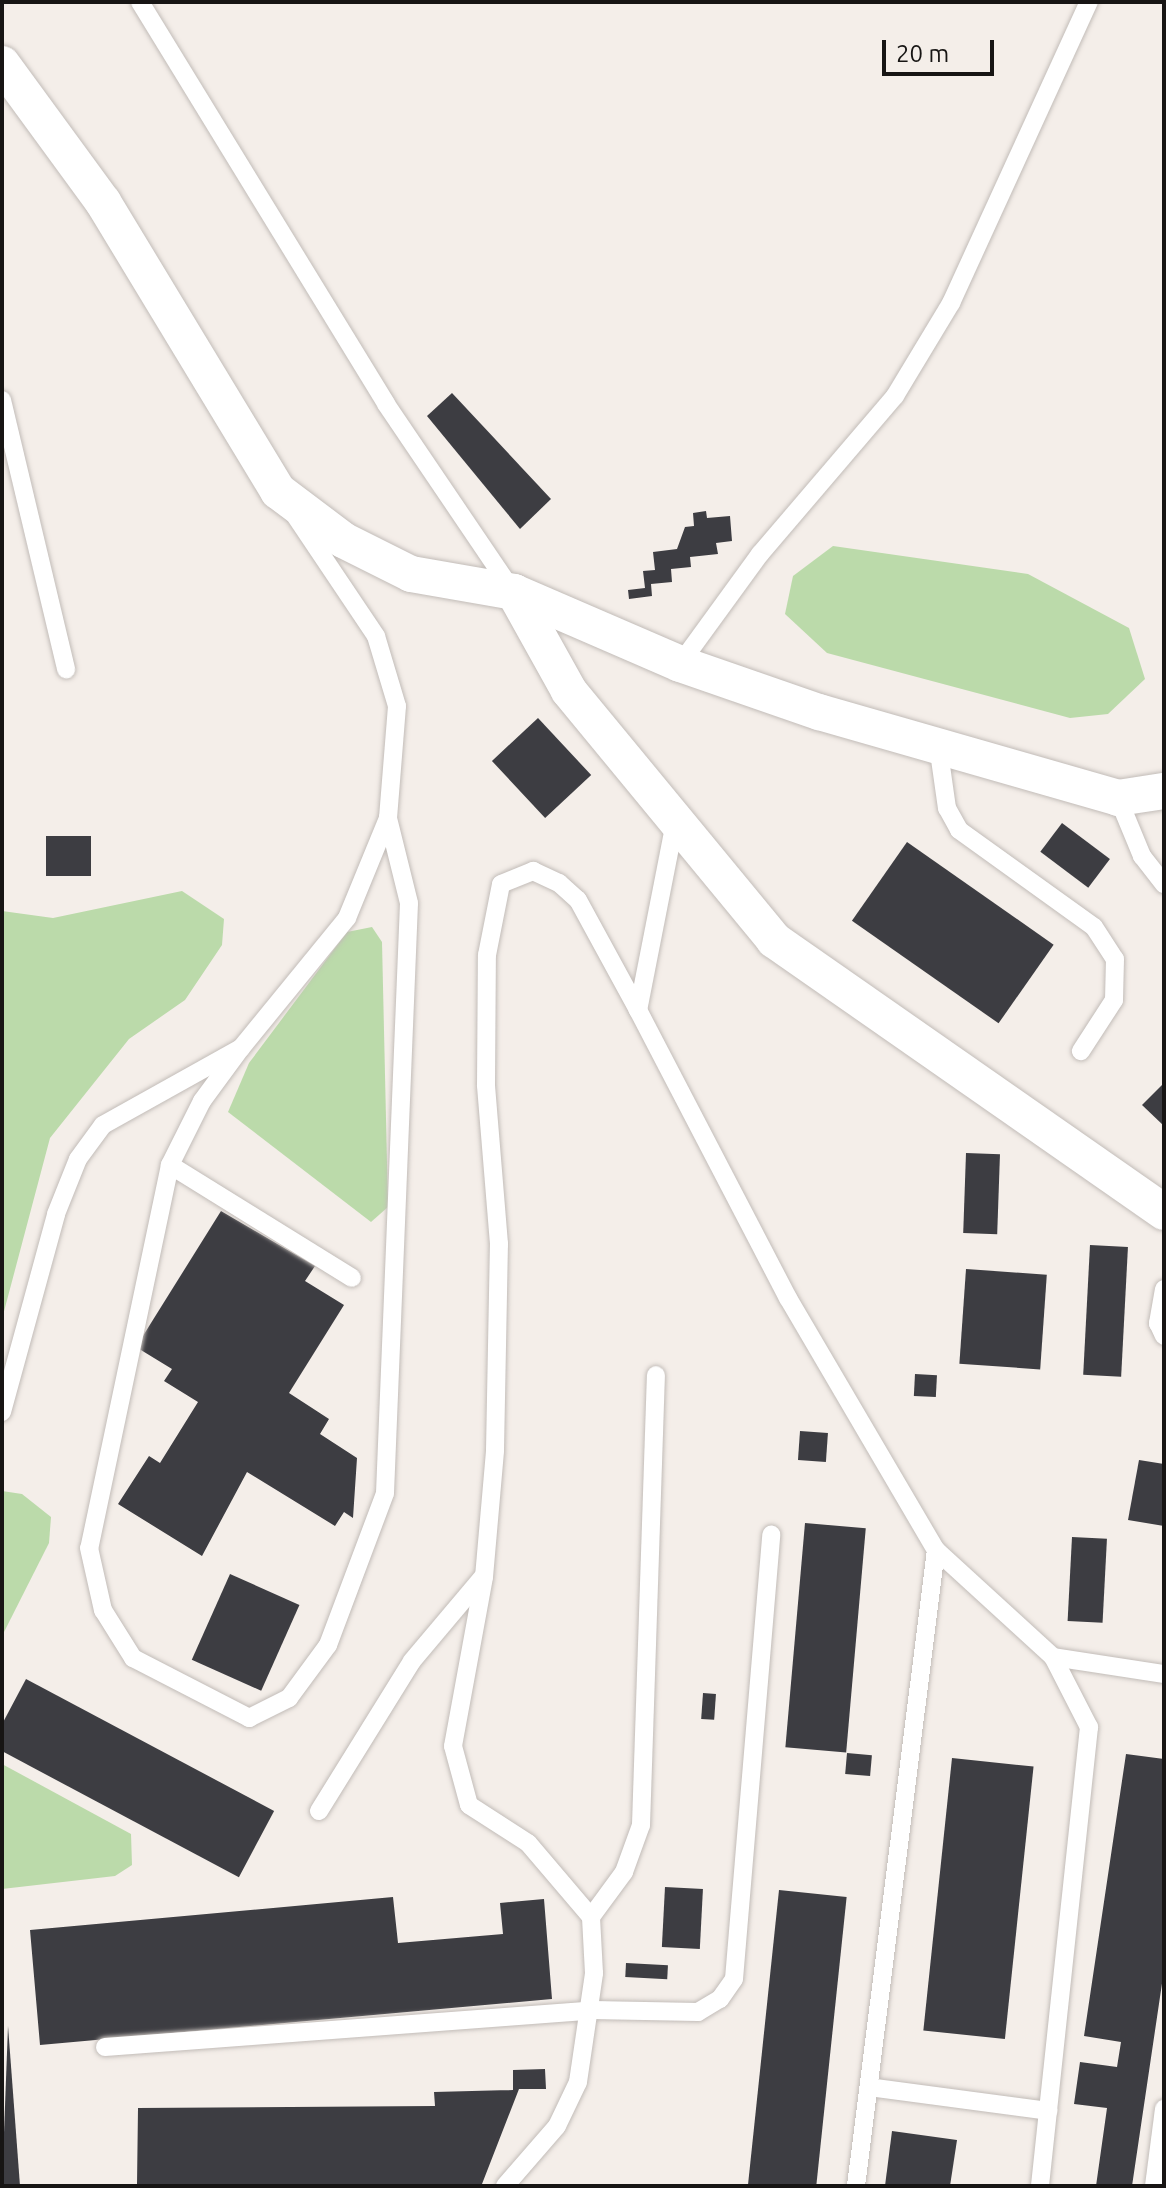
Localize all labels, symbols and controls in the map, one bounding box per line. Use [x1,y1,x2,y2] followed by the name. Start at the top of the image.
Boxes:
[886,24,998,74] scale bar
[896,40,949,67] text: 20 m

